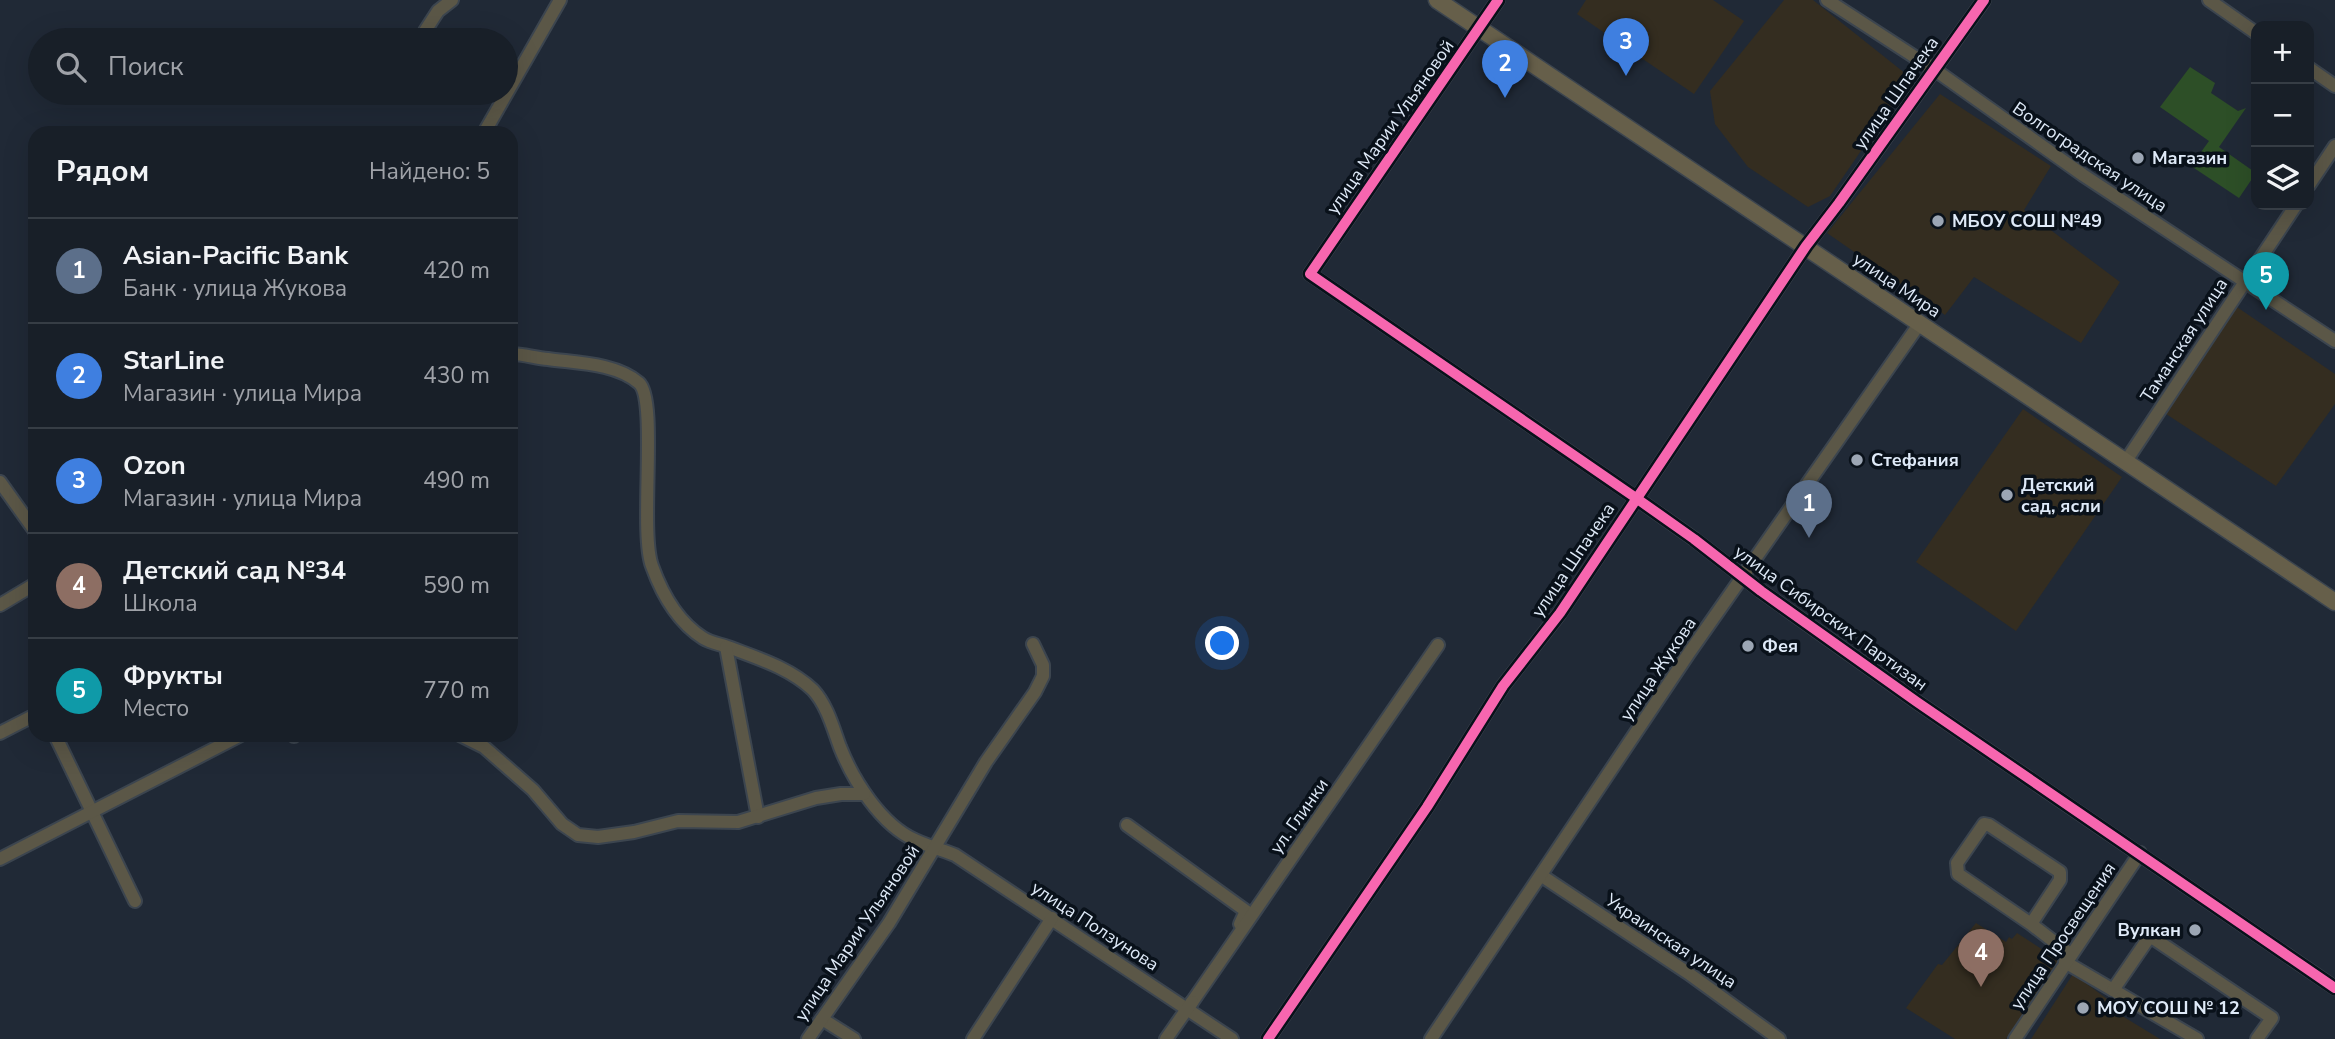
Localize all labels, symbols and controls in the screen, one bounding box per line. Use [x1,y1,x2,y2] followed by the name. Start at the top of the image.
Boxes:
[1603,18,1649,76] pin: 3
[2251,21,2314,210] map controls
[2251,21,2314,84] button: +
[28,28,518,105] search box
[1848,32,1944,154] street label: улица Шпачека
[1321,35,1459,219] street label: улица Марии Ульяновой
[1482,40,1528,98] pin: 2
[52,48,90,86] icon: search
[108,49,184,84] text: Поиск
[2251,84,2314,147] button: −
[2008,96,2172,218] street label: Волгоградская улица
[2152,146,2227,170] place label: Магазин
[2251,147,2314,210] button: layers
[2130,150,2146,166] marker: Магазин
[56,151,149,192] text: Рядом
[369,156,490,187] text: Найдено: 5
[1952,209,2102,233] place label: МБОУ СОШ №49
[1930,213,1946,229] marker: МБОУ СОШ №49
[123,238,348,273] text: Asian-Pacific Bank
[1848,247,1946,323] street label: улица Мира
[2243,252,2289,310] pin: 5
[72,255,86,286] text: 1
[423,255,490,286] text: 420 m
[123,273,347,304] text: Банк · улица Жукова
[2135,273,2233,407] street label: Таманская улица
[123,343,224,378] text: StarLine
[72,360,86,391] text: 2
[423,360,490,391] text: 430 m
[123,378,362,409] text: Магазин · улица Мира
[123,448,186,483] text: Ozon
[1871,448,1959,472] place label: Стефания
[1849,452,1865,468] marker: Стефания
[72,465,86,496] text: 3
[423,465,490,496] text: 490 m
[2021,473,2101,518] place label: Детский сад, ясли
[1786,480,1832,538] pin: 1
[123,483,362,514] text: Магазин · улица Мира
[1999,487,2015,503] marker: Детский сад, ясли
[1526,498,1620,622] street label: улица Шпачека
[1730,540,1932,696] street label: улица Сибирских Партизан
[123,553,346,588] text: Детский сад №34
[72,570,86,601] text: 4
[423,570,490,601] text: 590 m
[123,588,198,619] text: Школа
[1614,612,1702,726] street label: улица Жукова
[1205,626,1239,660] your location
[1762,634,1798,658] place label: Фея
[1740,638,1756,654] marker: Фея
[123,658,223,693] text: Фрукты
[72,675,86,706] text: 5
[423,675,490,706] text: 770 m
[123,693,189,724] text: Место
[1264,774,1334,858] street label: ул. Глинки
[789,840,925,1026] street label: улица Марии Ульяновой
[2005,858,2121,1014] street label: улица Просвещения
[1027,876,1163,976] street label: улица Ползунова
[1600,887,1741,994] street label: Украинская улица
[2118,918,2181,942] place label: Вулкан
[2187,922,2203,938] marker: Вулкан
[1958,929,2004,987] pin: 4
[2097,996,2240,1020] place label: МОУ СОШ № 12
[2075,1000,2091,1016] marker: МОУ СОШ № 12

